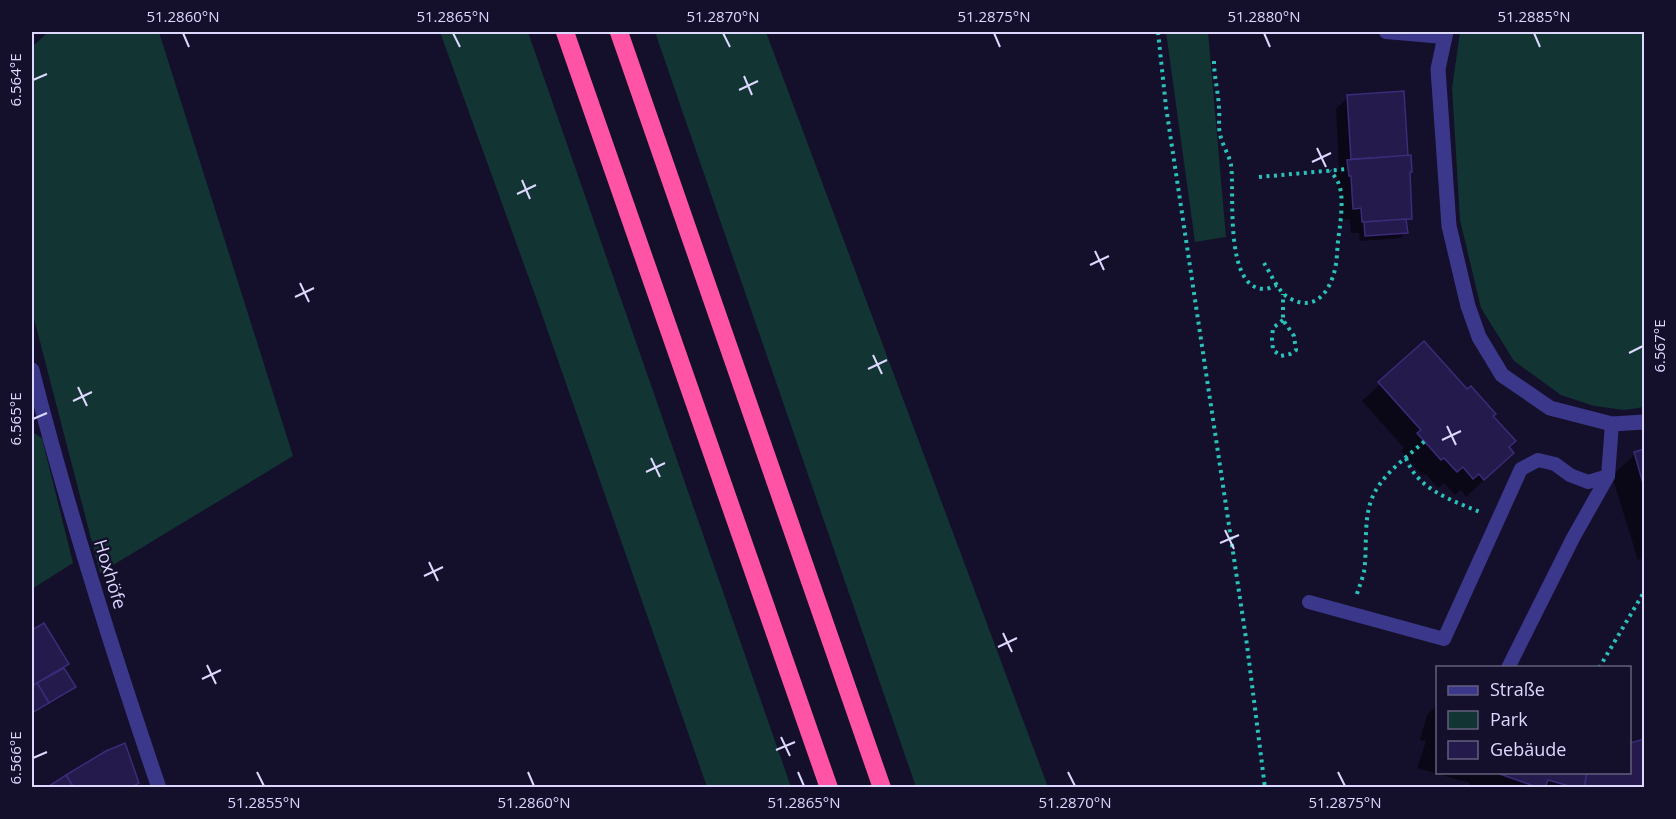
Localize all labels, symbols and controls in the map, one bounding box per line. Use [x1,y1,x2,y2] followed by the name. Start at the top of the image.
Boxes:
[146,6,220,26] text: 51.2860°N
[416,6,490,26] text: 51.2865°N
[686,6,760,26] text: 51.2870°N
[957,6,1031,26] text: 51.2875°N
[1227,6,1301,26] text: 51.2880°N
[1497,6,1571,26] text: 51.2885°N
[5,53,25,107] text: 6.564°E
[1649,319,1669,373] text: 6.567°E
[5,392,25,446] text: 6.565°E
[89,536,133,612] street label: Hoxhöfe
[1436,666,1631,774] legend
[1490,677,1545,701] text: Straße
[1490,707,1528,731] text: Park
[5,731,25,785] text: 6.566°E
[1490,737,1566,761] text: Gebäude
[227,792,301,812] text: 51.2855°N
[497,792,571,812] text: 51.2860°N
[767,792,841,812] text: 51.2865°N
[1038,792,1112,812] text: 51.2870°N
[1308,792,1382,812] text: 51.2875°N

